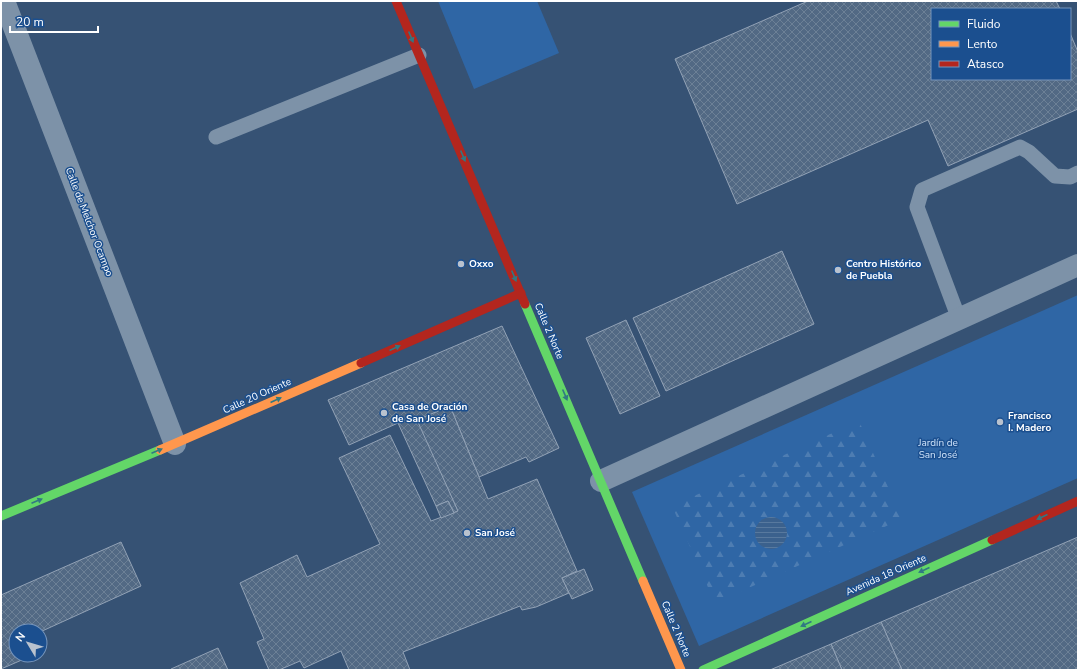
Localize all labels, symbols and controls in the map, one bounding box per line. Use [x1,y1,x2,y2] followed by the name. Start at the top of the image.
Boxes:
[10,8,98,34] scale bar
[931,8,1071,80] legend
[16,14,44,30] text: 20 m
[967,16,1001,32] text: Fluido
[409,31,415,43] one-way arrow
[967,36,998,52] text: Lento
[967,56,1004,72] text: Atasco
[460,151,466,163] one-way arrow
[62,166,116,279] street label: Calle de Melchor Ocampo
[469,257,494,271] place label: Oxxo
[846,257,922,283] place label: Centro Histórico de Puebla
[456,259,466,269] marker: Oxxo
[833,265,843,275] marker: Centro Histórico de Puebla
[511,270,517,281] one-way arrow
[531,301,567,361] street label: Calle 2 Norte
[390,344,402,350] one-way arrow
[221,375,293,417] street label: Calle 20 Oriente
[562,390,568,402] one-way arrow
[271,396,283,402] one-way arrow
[392,400,467,426] place label: Casa de Oración de San José
[379,408,389,418] marker: Casa de Oración de San José
[1008,409,1051,435] place label: Francisco I. Madero
[995,417,1005,427] marker: Francisco I. Madero
[917,436,958,462] park label: Jardín de San José
[152,448,164,454] one-way arrow
[31,498,43,505] one-way arrow
[1037,514,1048,520] one-way arrow
[475,526,516,540] place label: San José
[462,528,472,538] marker: San José
[843,551,929,599] street label: Avenida 18 Oriente
[918,567,930,573] one-way arrow
[658,599,694,659] street label: Calle 2 Norte
[800,621,811,627] one-way arrow
[8,623,48,663] north arrow
[12,629,29,645] text: N

